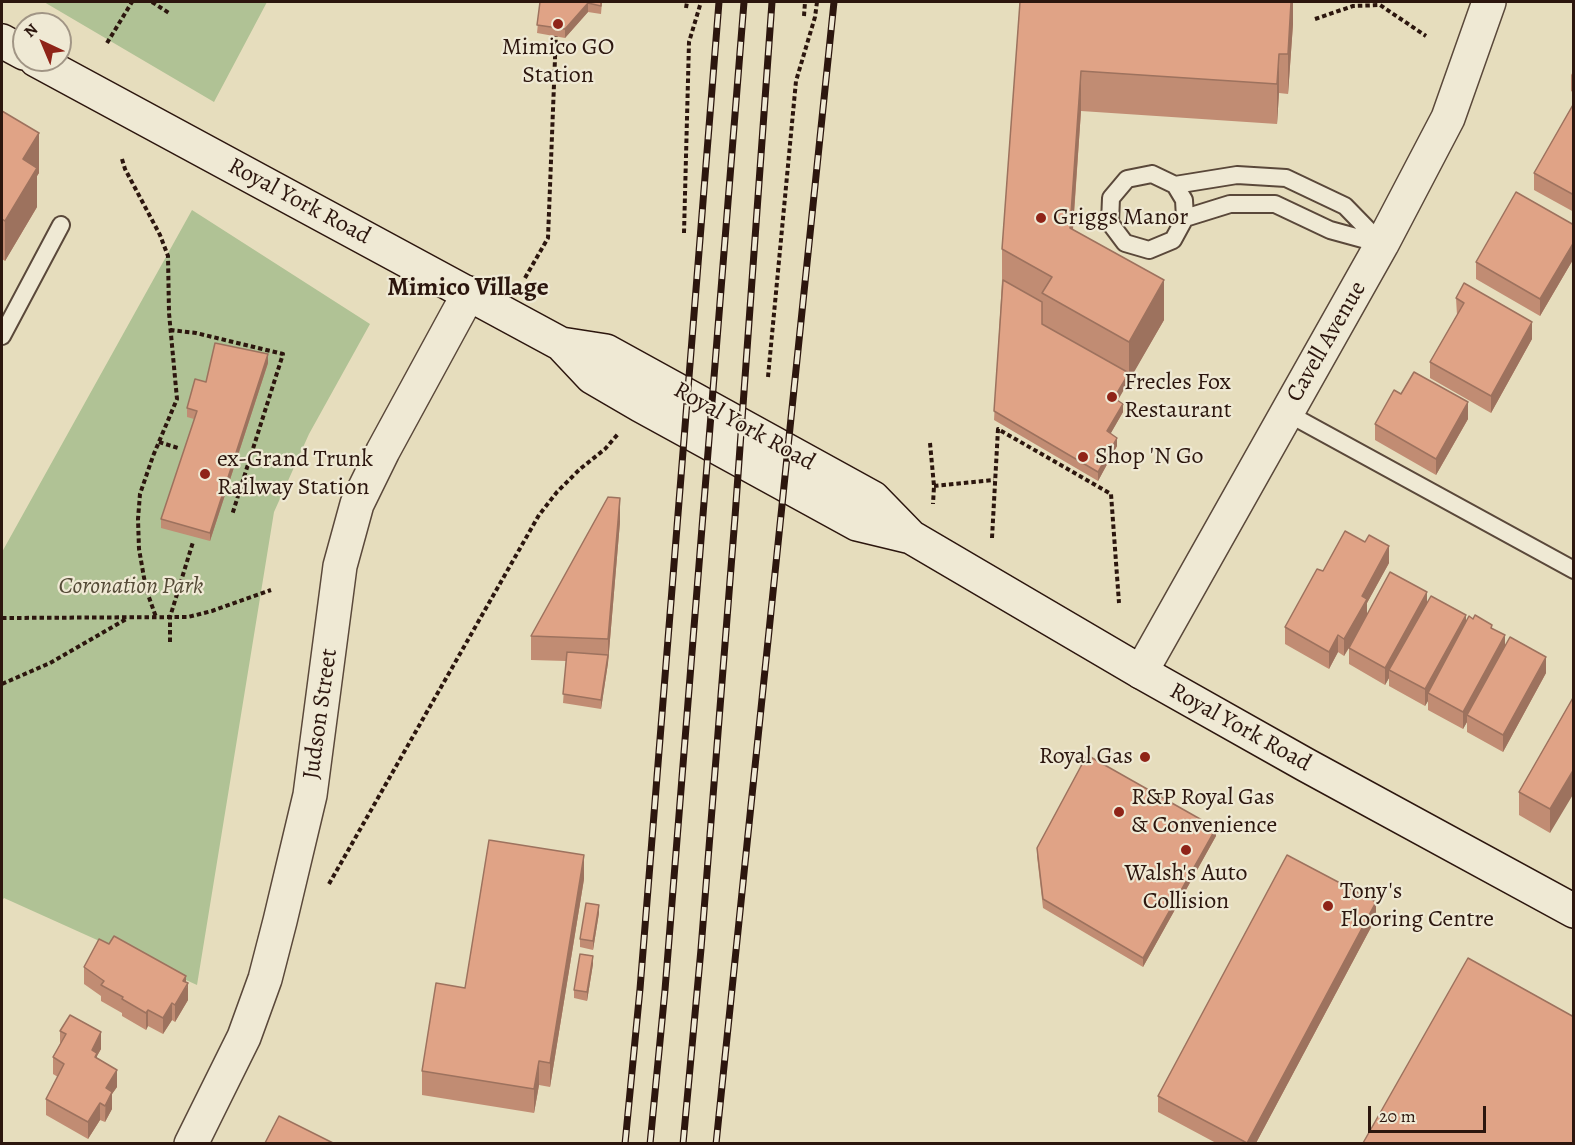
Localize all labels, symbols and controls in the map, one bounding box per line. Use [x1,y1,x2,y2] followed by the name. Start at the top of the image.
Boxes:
[12,12,72,72] north arrow
[551,17,565,31] marker: Mimico GO Station
[19,19,43,42] text: N
[502,34,614,90] place label: Mimico GO Station
[223,152,375,252] street label: Royal York Road
[1053,204,1189,232] place label: Griggs Manor
[1034,211,1048,225] marker: Griggs Manor
[387,273,549,305] district label: Mimico Village
[1281,276,1373,408] street label: Cavell Avenue
[1124,369,1232,425] place label: Frecles Fox Restaurant
[668,376,820,478] street label: Royal York Road
[1105,390,1119,404] marker: Frecles Fox Restaurant
[1095,443,1203,471] place label: Shop 'N Go
[217,446,373,502] place label: ex-Grand Trunk Railway Station
[1076,450,1090,464] marker: Shop 'N Go
[198,467,212,481] marker: ex-Grand Trunk Railway Station
[58,573,204,601] park label: Coronation Park
[298,647,344,781] street label: Judson Street
[1164,677,1316,779] street label: Royal York Road
[1039,743,1133,771] place label: Royal Gas
[1138,750,1152,764] marker: Royal Gas
[1131,784,1277,840] place label: R&P Royal Gas & Convenience
[1112,805,1126,819] marker: R&P Royal Gas & Convenience
[1179,843,1193,857] marker: Walsh's Auto Collision
[1124,860,1248,916] place label: Walsh's Auto Collision
[1340,878,1494,934] place label: Tony's Flooring Centre
[1321,899,1335,913] marker: Tony's Flooring Centre
[1371,1094,1490,1132] scale bar
[1379,1104,1416,1128] text: 20 m

